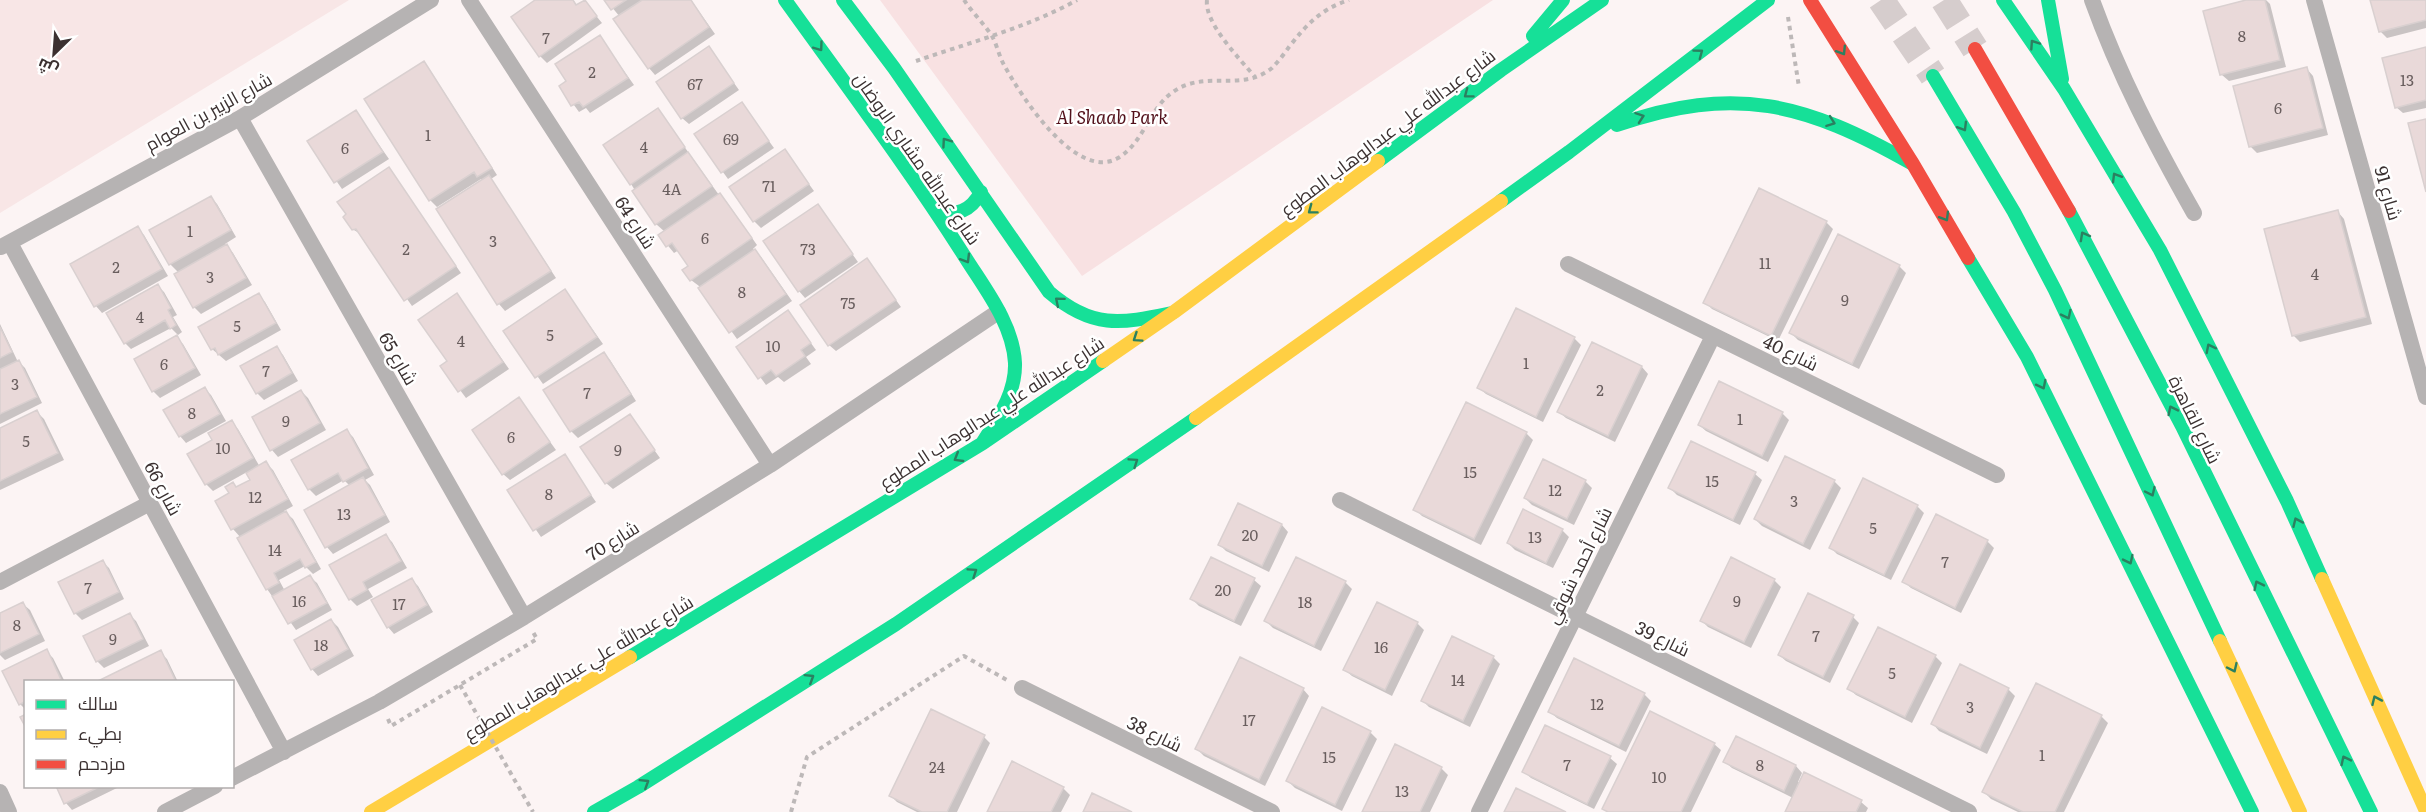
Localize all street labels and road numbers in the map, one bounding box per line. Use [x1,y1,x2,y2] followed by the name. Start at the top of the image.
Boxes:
[1274,42,1502,224] street label: شارع عبدالله علي عبدالوهاب المطوع
[140,65,276,157] street label: شارع الزبير بن العوام
[846,66,988,251] street label: شارع عبدالله مشاري الروضان
[2368,163,2410,223] street label: شارع 91
[609,190,663,254] street label: شارع 64
[373,326,425,390] street label: شارع 65
[1759,327,1823,377] street label: شارع 40
[873,329,1110,497] street label: شارع عبدالله علي عبدالوهاب المطوع
[2163,370,2229,468] street label: شارع القاهرة
[139,456,189,520] street label: شارع 66
[1538,502,1620,629] street label: شارع أحمد شوقي
[580,513,644,567] street label: شارع 70
[458,588,699,748] street label: شارع عبدالله علي عبدالوهاب المطوع
[1631,613,1695,663] street label: شارع 39
[1123,708,1187,758] street label: شارع 38

